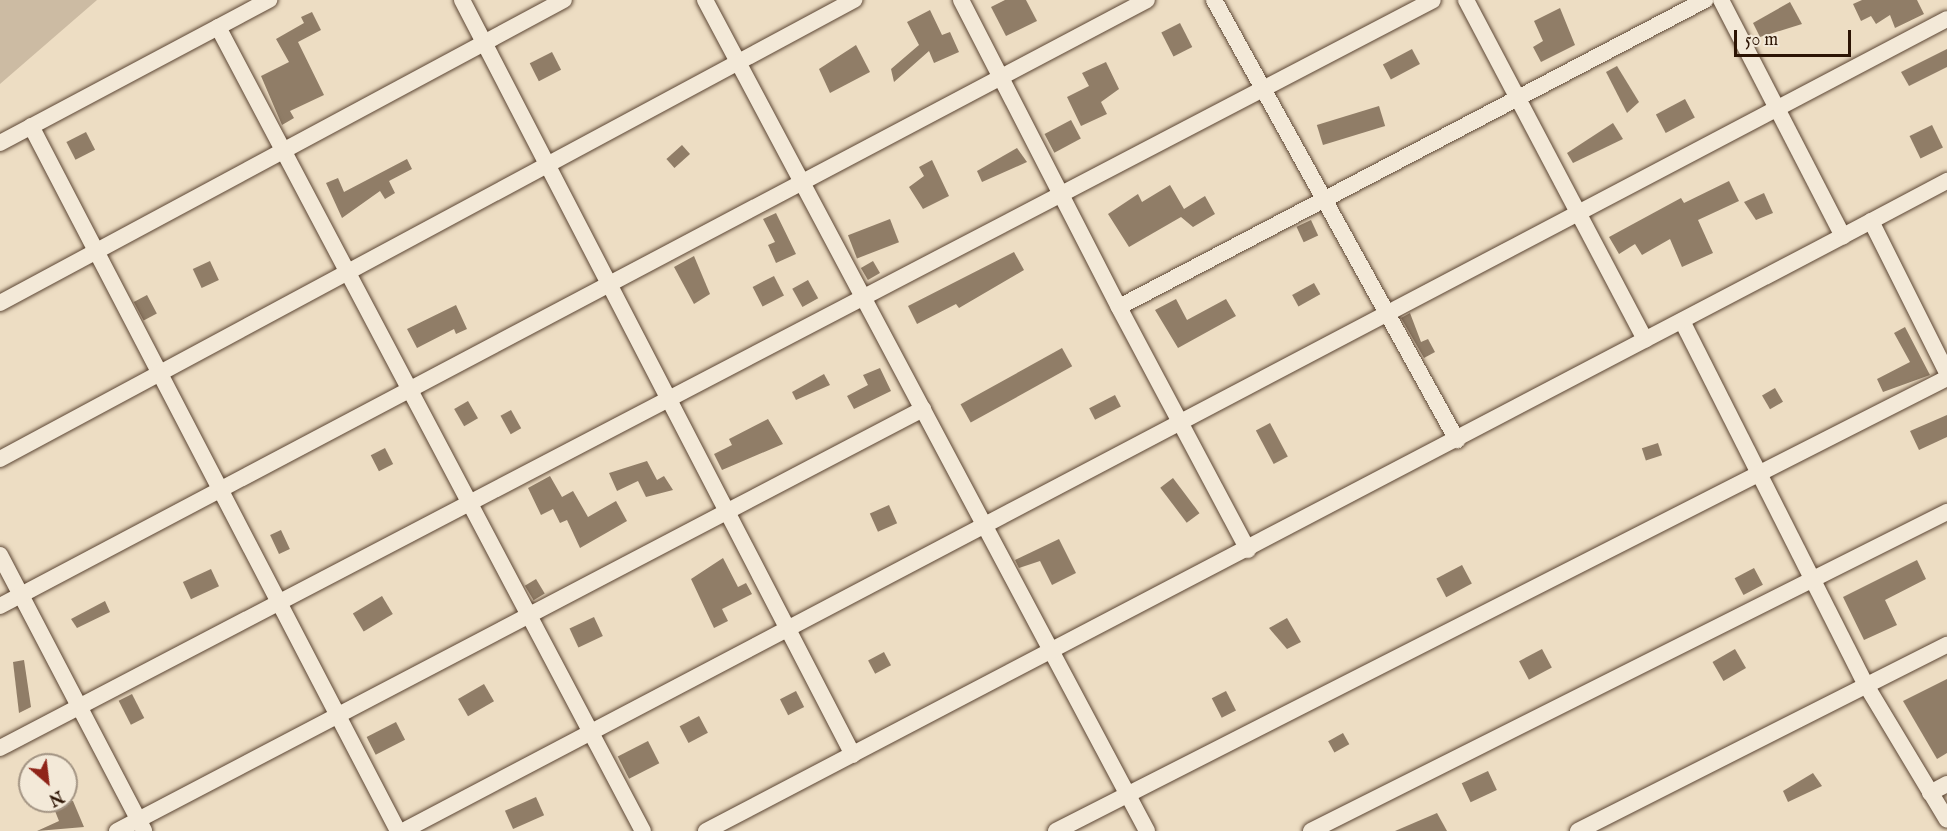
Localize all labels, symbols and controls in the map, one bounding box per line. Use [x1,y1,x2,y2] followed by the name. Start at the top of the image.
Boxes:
[1737,18,1854,56] scale bar
[1745,29,1778,52] text: 50 m
[18,753,78,813] north arrow
[45,785,66,809] text: N

